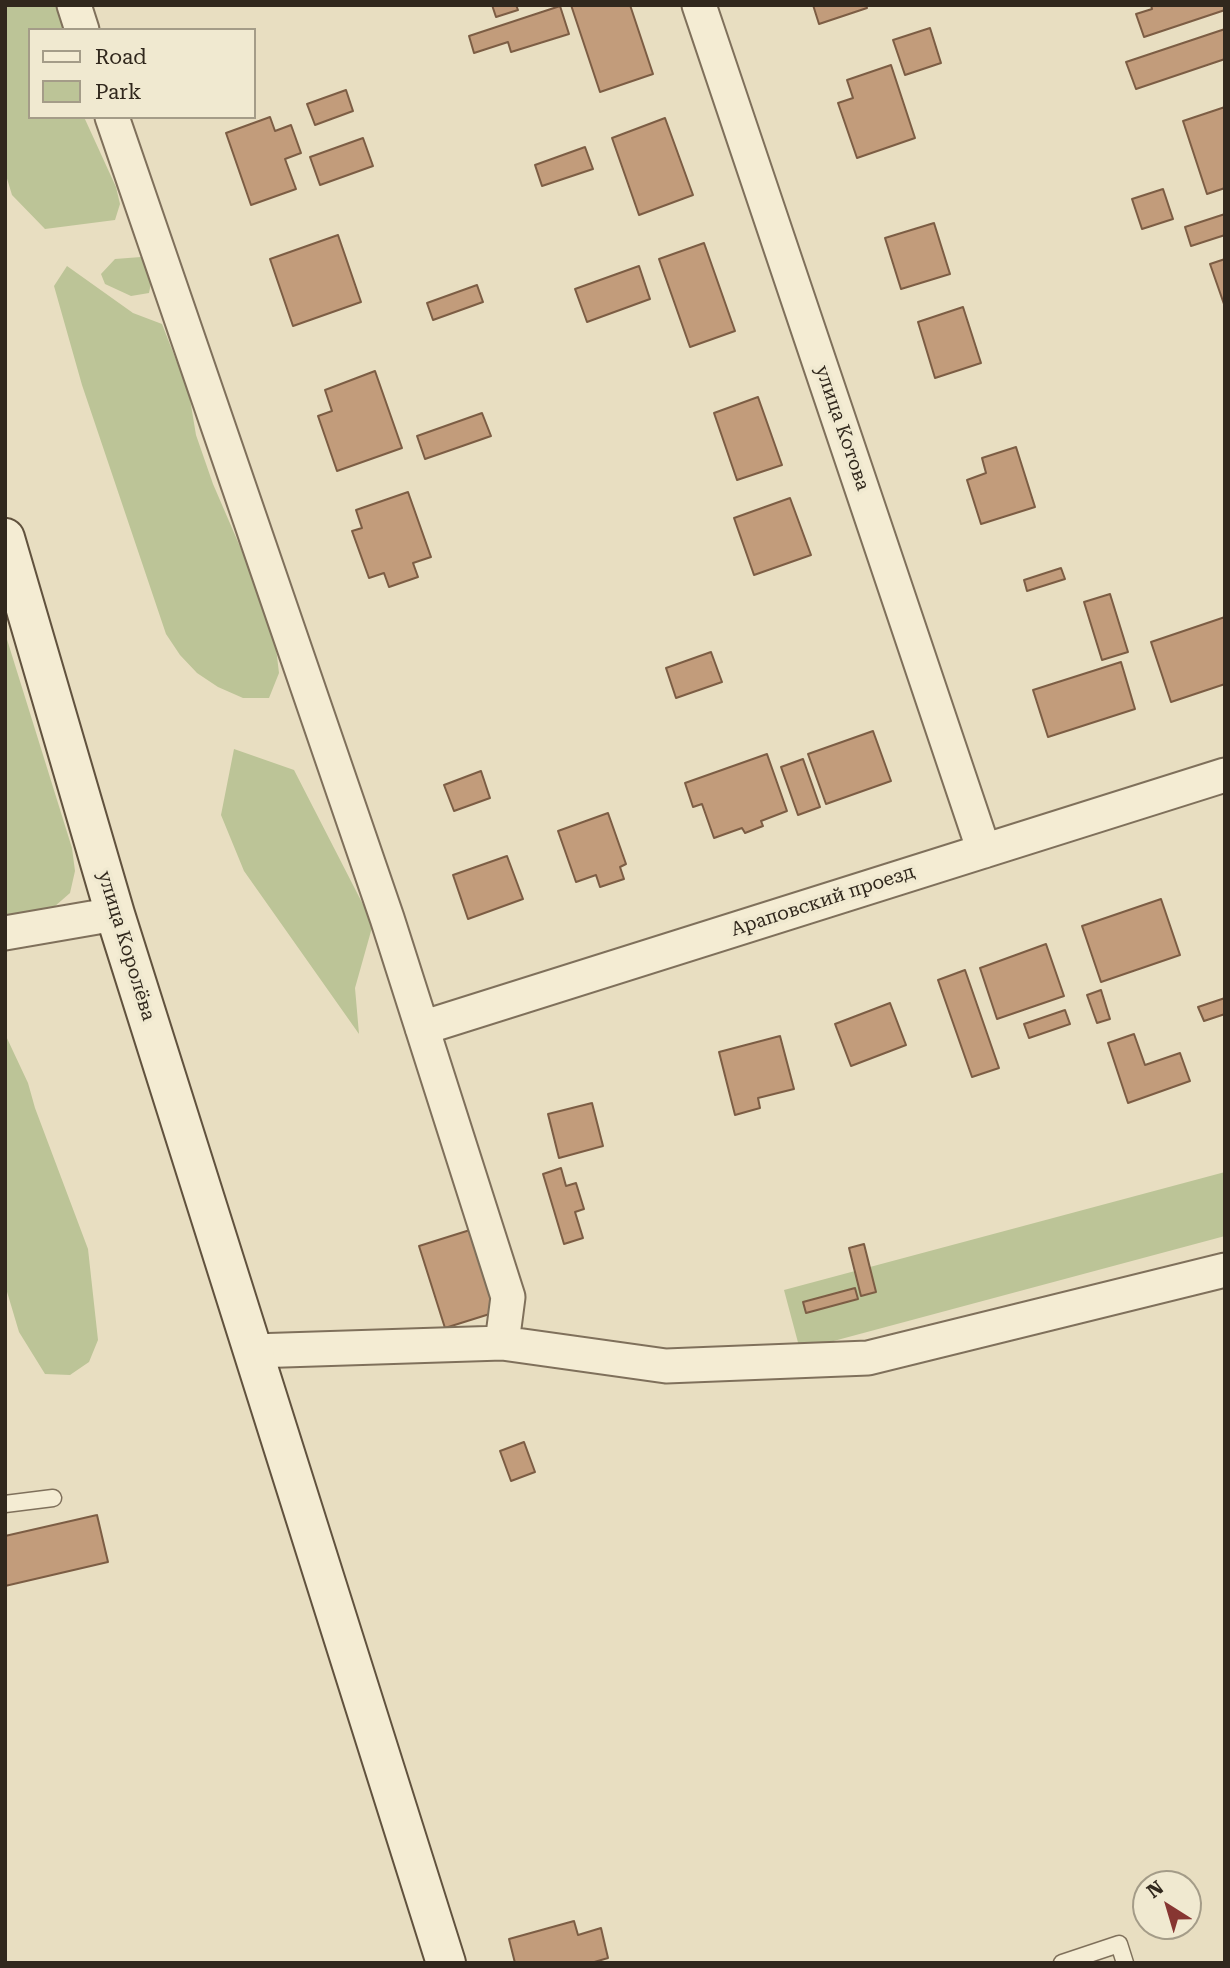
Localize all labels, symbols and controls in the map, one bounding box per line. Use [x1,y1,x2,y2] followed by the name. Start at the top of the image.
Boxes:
[28,28,256,119] legend
[95,45,147,69] text: Road
[95,80,141,104] text: Park
[810,362,874,494] street label: улица Котова
[728,861,918,941] street label: Араповский проезд
[92,868,160,1024] street label: улица Королёва
[1132,1870,1202,1940] north arrow
[1142,1876,1168,1903] text: N

